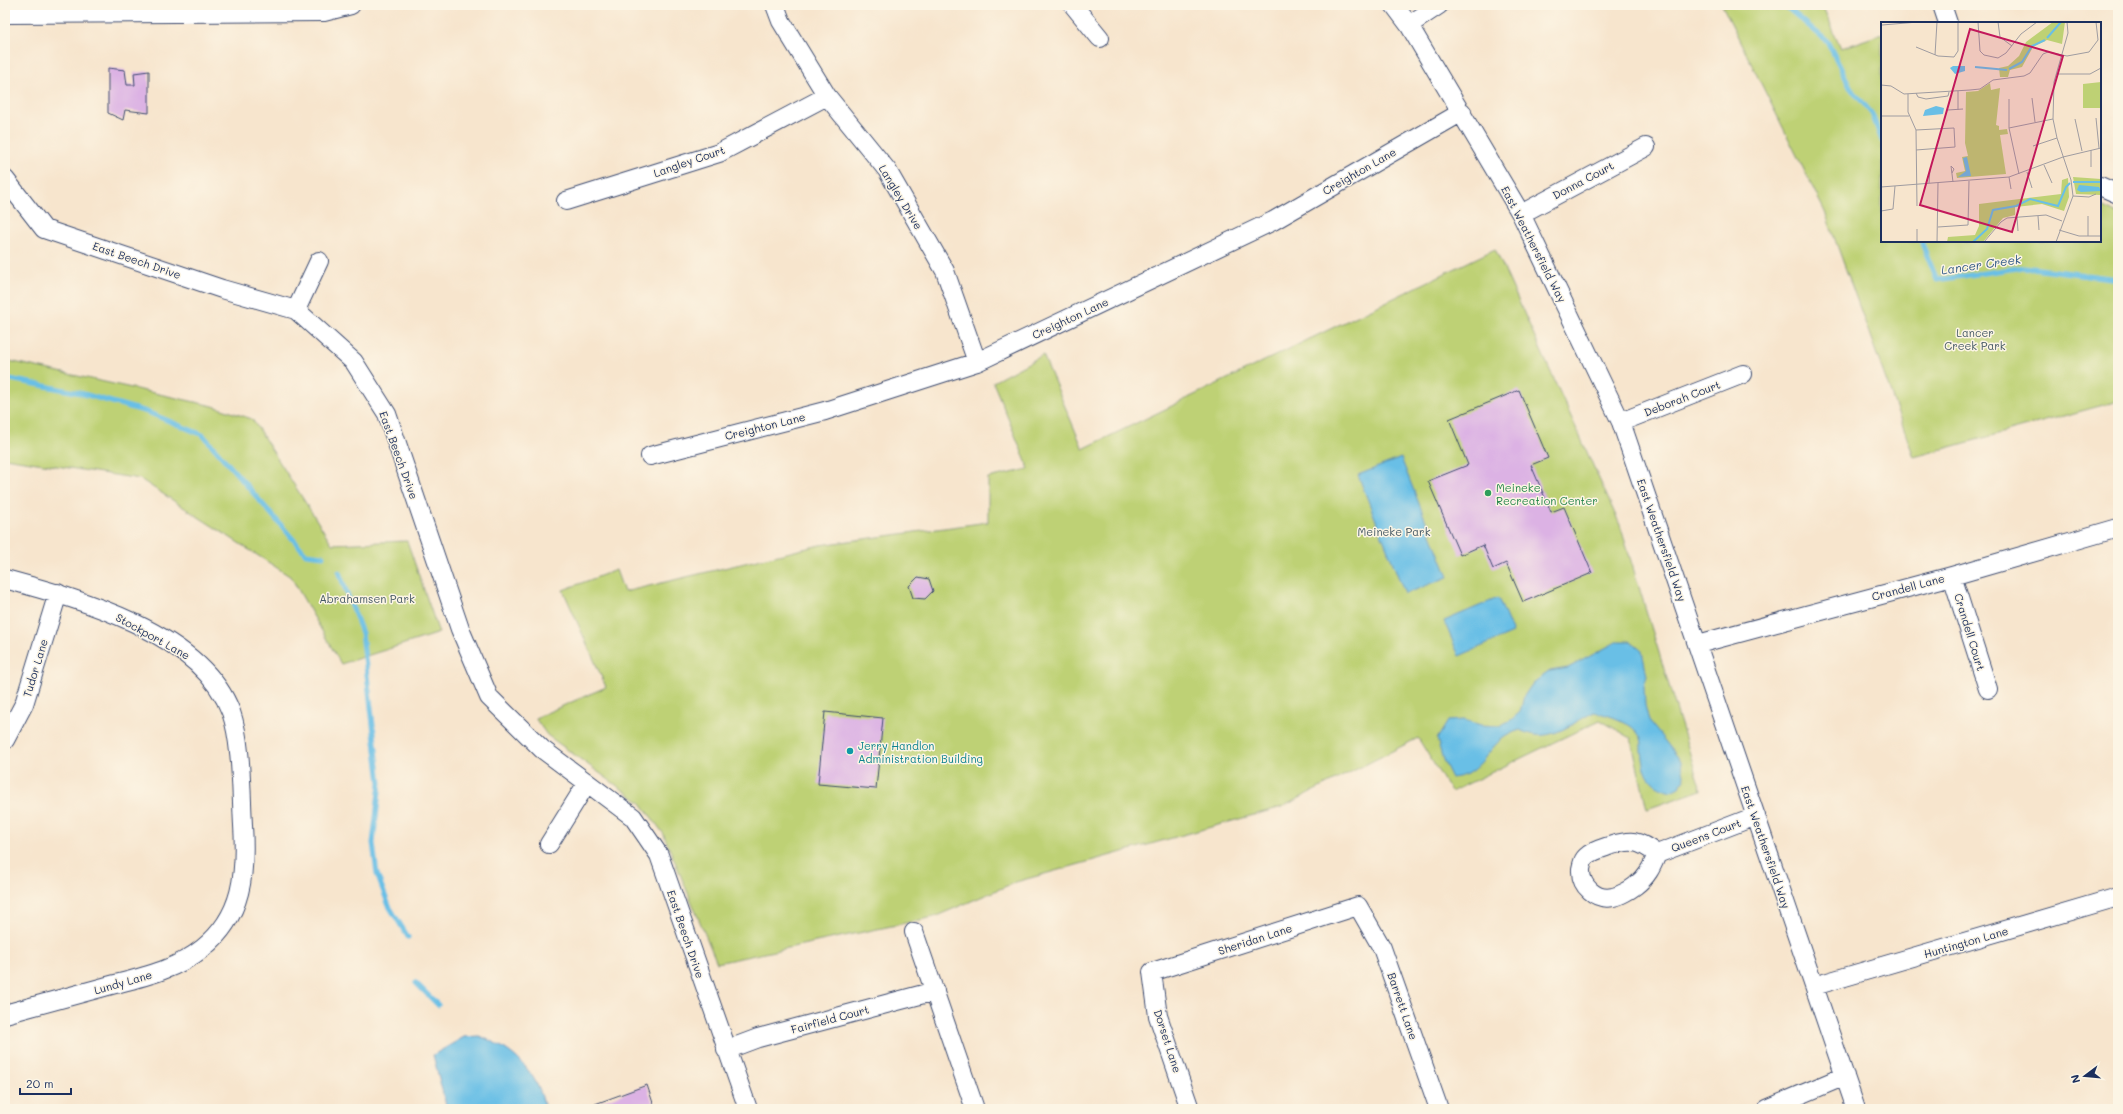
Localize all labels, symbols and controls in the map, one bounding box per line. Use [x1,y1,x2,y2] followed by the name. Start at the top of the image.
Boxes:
[1881,22,2101,242] inset map
[651,142,727,180] street label: Langley Court
[1319,144,1399,198] street label: Creighton Lane
[1550,157,1616,202] street label: Donna Court
[876,162,926,232] street label: Langley Drive
[1498,183,1570,305] street label: East Weathersfield Way
[91,238,183,282] street label: East Beech Drive
[1940,250,2023,278] water label: Lancer Creek
[1029,294,1111,342] street label: Creighton Lane
[1944,325,2006,353] park label: Lancer Creek Park
[1642,376,1723,419] street label: Deborah Court
[376,409,422,501] street label: East Beech Drive
[723,409,807,443] street label: Creighton Lane
[1634,477,1690,604] street label: East Weathersfield Way
[1496,480,1598,508] place label: Meineke Recreation Center
[1483,488,1493,498] marker: Meineke Recreation Center
[1358,524,1431,539] park label: Meineke Park
[1870,570,1946,604] street label: Crandell Lane
[319,591,415,606] park label: Abrahamsen Park
[1951,592,1989,673] street label: Crandell Court
[113,609,193,663] street label: Stockport Lane
[19,637,51,699] street label: Tudor Lane
[858,738,983,766] place label: Jerry Handlon Administration Building
[845,746,855,756] marker: Jerry Handlon Administration Building
[1738,784,1794,911] street label: East Weathersfield Way
[1669,815,1743,855] street label: Queens Court
[664,888,708,980] street label: East Beech Drive
[1216,920,1294,958] street label: Sheridan Lane
[1922,923,2010,961] street label: Huntington Lane
[92,967,154,997] street label: Lundy Lane
[1384,970,1422,1042] street label: Barrett Lane
[789,1001,871,1037] street label: Fairfield Court
[1151,1007,1185,1075] street label: Dorset Lane
[2065,1056,2105,1096] north arrow
[20,1070,71,1096] scale bar
[2067,1073,2083,1085] text: N
[26,1075,54,1091] text: 20 m

